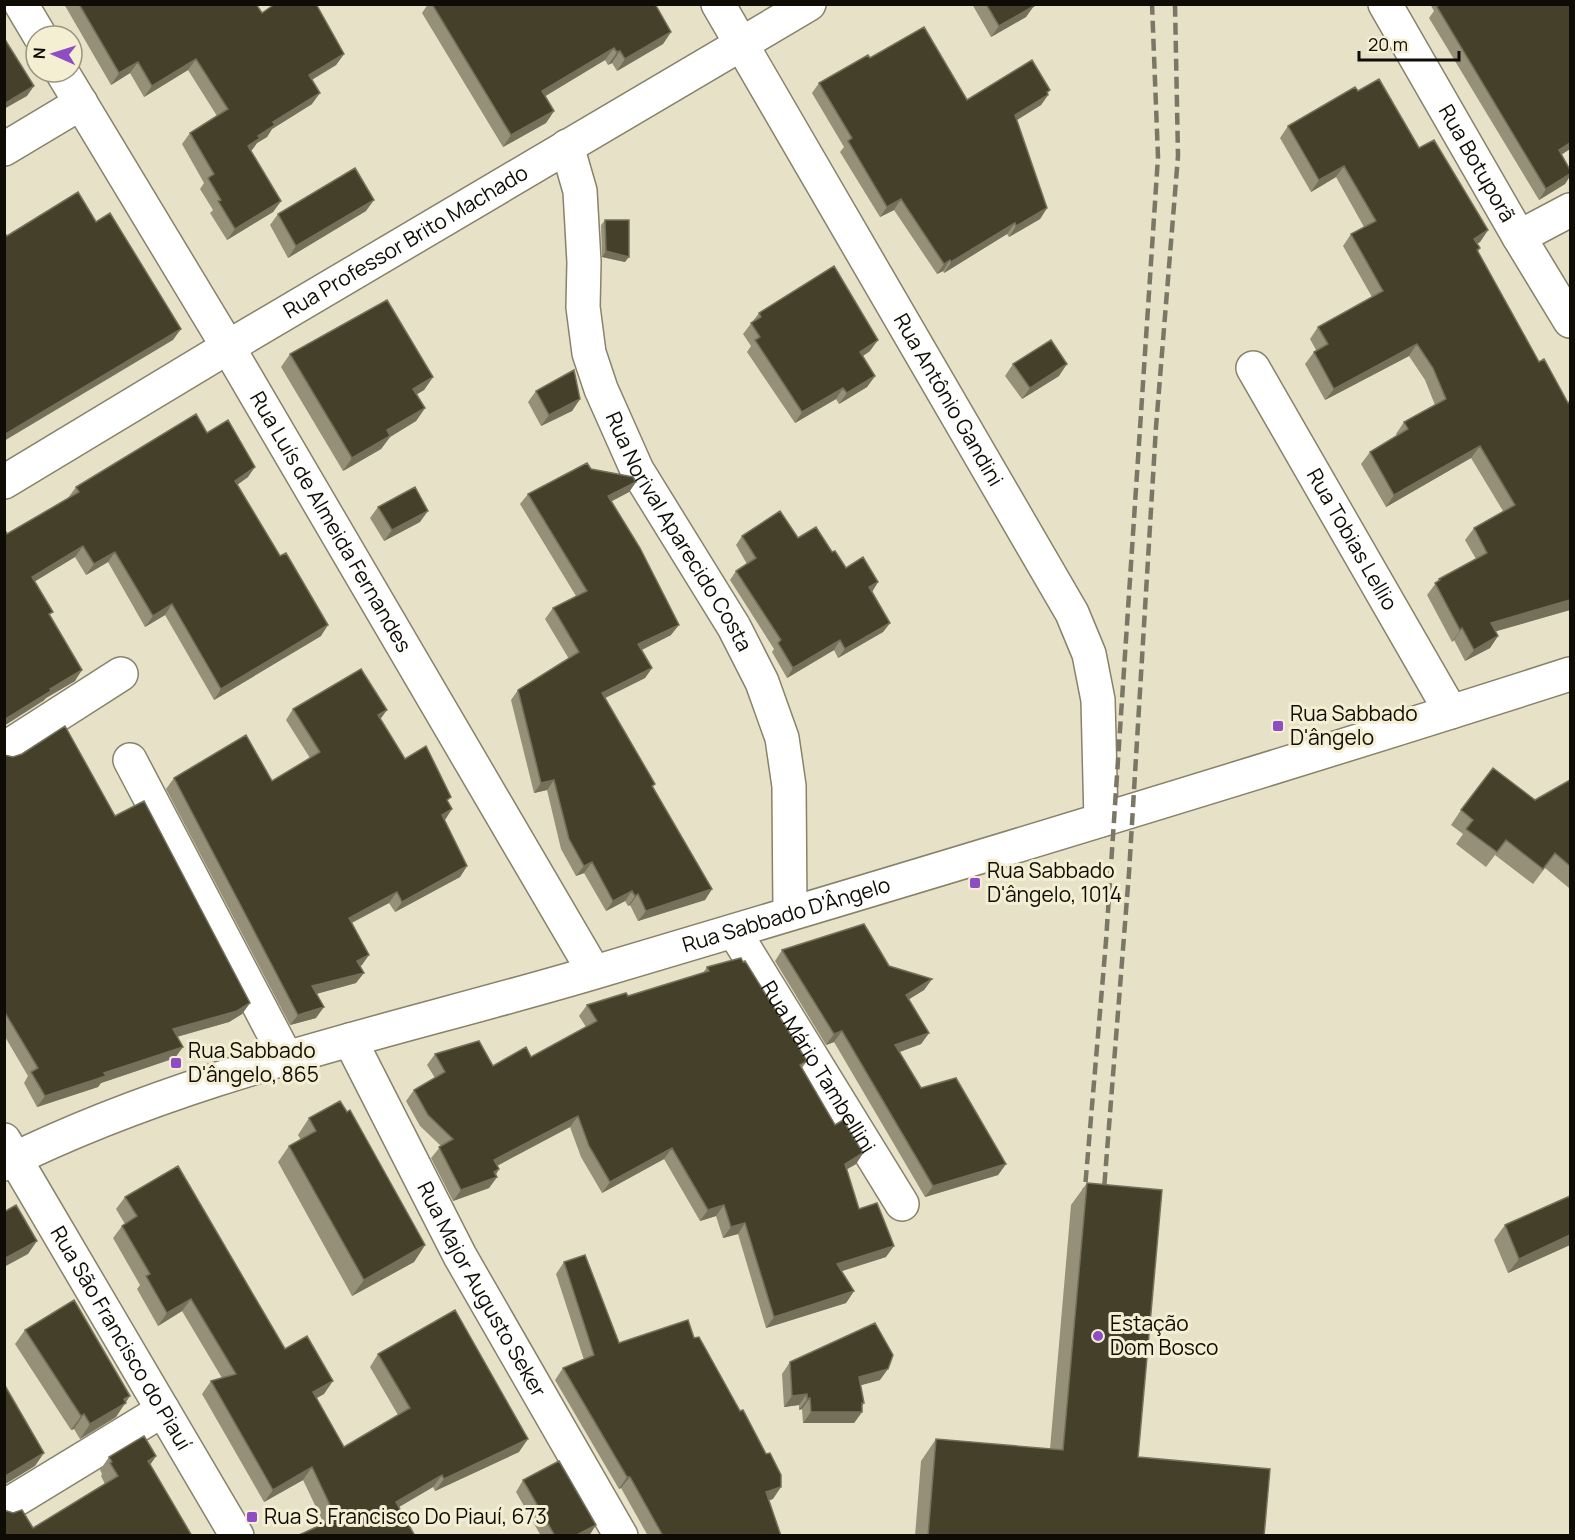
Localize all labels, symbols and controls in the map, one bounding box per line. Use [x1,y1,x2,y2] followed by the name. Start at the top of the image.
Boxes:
[24,24,84,84] north arrow
[1359,24,1460,62] scale bar
[1368,32,1408,56] text: 20 m
[28,47,50,60] text: N
[1433,99,1523,227] street label: Rua Botuporã
[278,158,533,324] street label: Rua Professor Brito Machado
[888,308,1010,491] street label: Rua Antônio Gandini
[244,386,419,657] street label: Rua Luís de Almeida Fernandes
[600,407,759,656] street label: Rua Norival Aparecido Costa
[1301,463,1405,615] street label: Rua Tobias Lellio
[1290,699,1418,751] place label: Rua Sabbado D'ângelo
[1271,719,1285,733] marker: Rua Sabbado D'ângelo
[987,856,1122,908] place label: Rua Sabbado D'ângelo, 1014
[679,870,893,958] street label: Rua Sabbado D'Ângelo
[968,876,982,890] marker: Rua Sabbado D'ângelo, 1014
[755,975,882,1158] street label: Rua Mário Tambellini
[188,1036,319,1088] place label: Rua Sabbado D'ângelo, 865
[169,1056,183,1070] marker: Rua Sabbado D'ângelo, 865
[411,1177,553,1402] street label: Rua Major Augusto Seker
[45,1220,198,1455] street label: Rua São Francisco do Piauí
[1110,1309,1218,1361] place label: Estação Dom Bosco
[1091,1329,1105,1343] marker: Estação Dom Bosco
[264,1502,547,1530] place label: Rua S. Francisco Do Piauí, 673
[245,1510,259,1524] marker: Rua S. Francisco Do Piauí, 673

